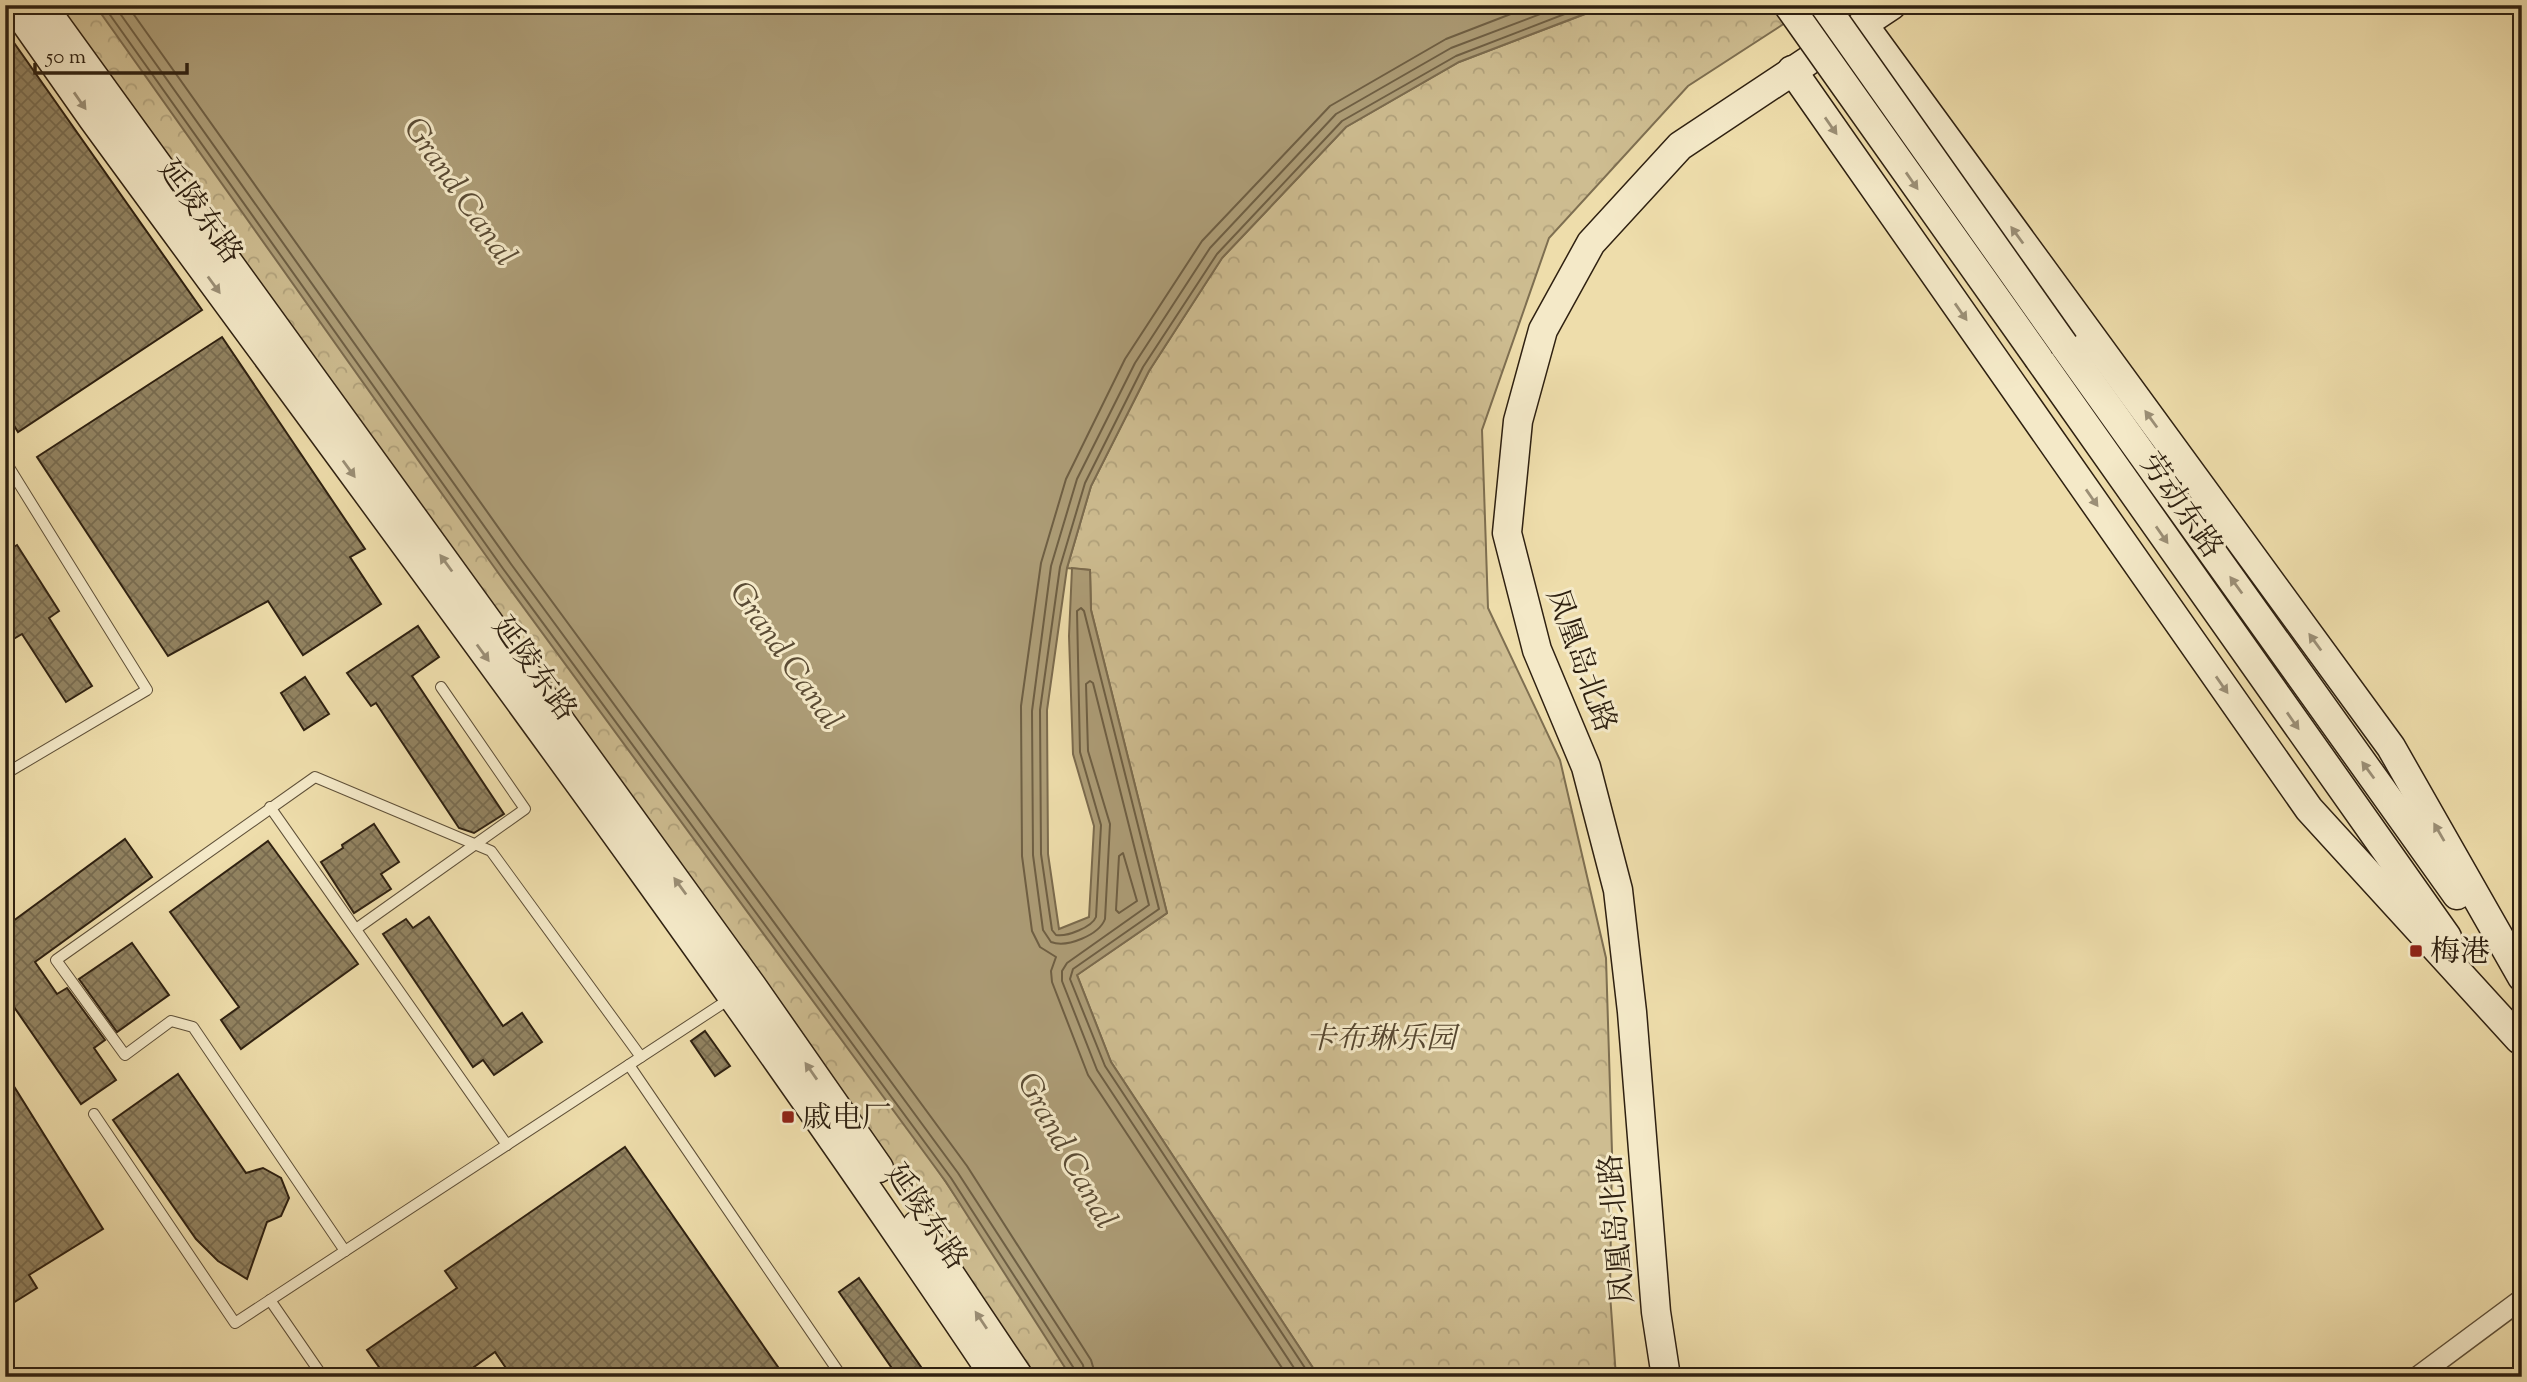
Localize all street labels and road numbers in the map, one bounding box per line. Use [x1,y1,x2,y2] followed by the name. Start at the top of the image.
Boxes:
[146,151,252,274] street label: 延陵东路
[2128,445,2232,568] street label: 劳动东路
[1534,583,1626,739] street label: 凤凰岛北路
[480,608,586,731] street label: 延陵东路
[1591,1152,1646,1305] street label: 凤凰岛北路
[874,1156,976,1279] street label: 延陵东路

